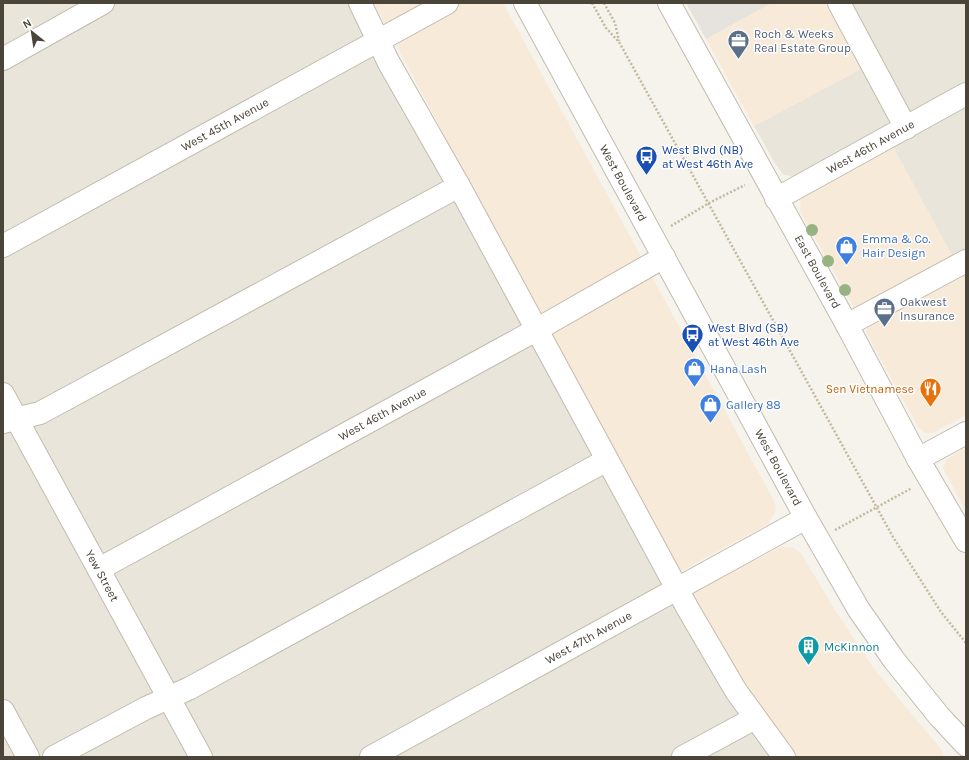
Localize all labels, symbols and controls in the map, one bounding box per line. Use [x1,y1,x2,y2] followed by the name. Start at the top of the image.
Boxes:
[12,12,52,52] north arrow
[21,16,34,31] text: N
[754,27,851,55] place label: Roch & Weeks Real Estate Group
[726,28,752,61] office icon: Roch & Weeks Real Estate Group
[179,95,271,154] street label: West 45th Avenue
[824,117,917,177] street label: West 46th Avenue
[597,142,650,224] street label: West Boulevard
[662,143,753,171] place label: West Blvd (NB) at West 46th Ave
[633,144,659,177] bus stop icon: West Blvd (NB) at West 46th Ave
[792,232,843,311] street label: East Boulevard
[862,232,931,260] place label: Emma & Co. Hair Design
[833,233,859,266] shop icon: Emma & Co. Hair Design
[900,295,955,323] place label: Oakwest Insurance
[872,296,898,329] office icon: Oakwest Insurance
[708,321,799,349] place label: West Blvd (SB) at West 46th Ave
[679,322,705,355] bus stop icon: West Blvd (SB) at West 46th Ave
[682,356,708,389] shop icon: Hana Lash
[710,362,767,376] place label: Hana Lash
[917,376,943,409] restaurant icon: Sen Vietnamese
[826,382,914,396] place label: Sen Vietnamese
[336,384,429,444] street label: West 46th Avenue
[697,392,723,425] shop icon: Gallery 88
[726,398,781,412] place label: Gallery 88
[752,427,805,508] street label: West Boulevard
[82,548,122,604] street label: Yew Street
[543,608,634,667] street label: West 47th Avenue
[795,634,821,667] building icon: McKinnon
[824,640,880,654] place label: McKinnon

